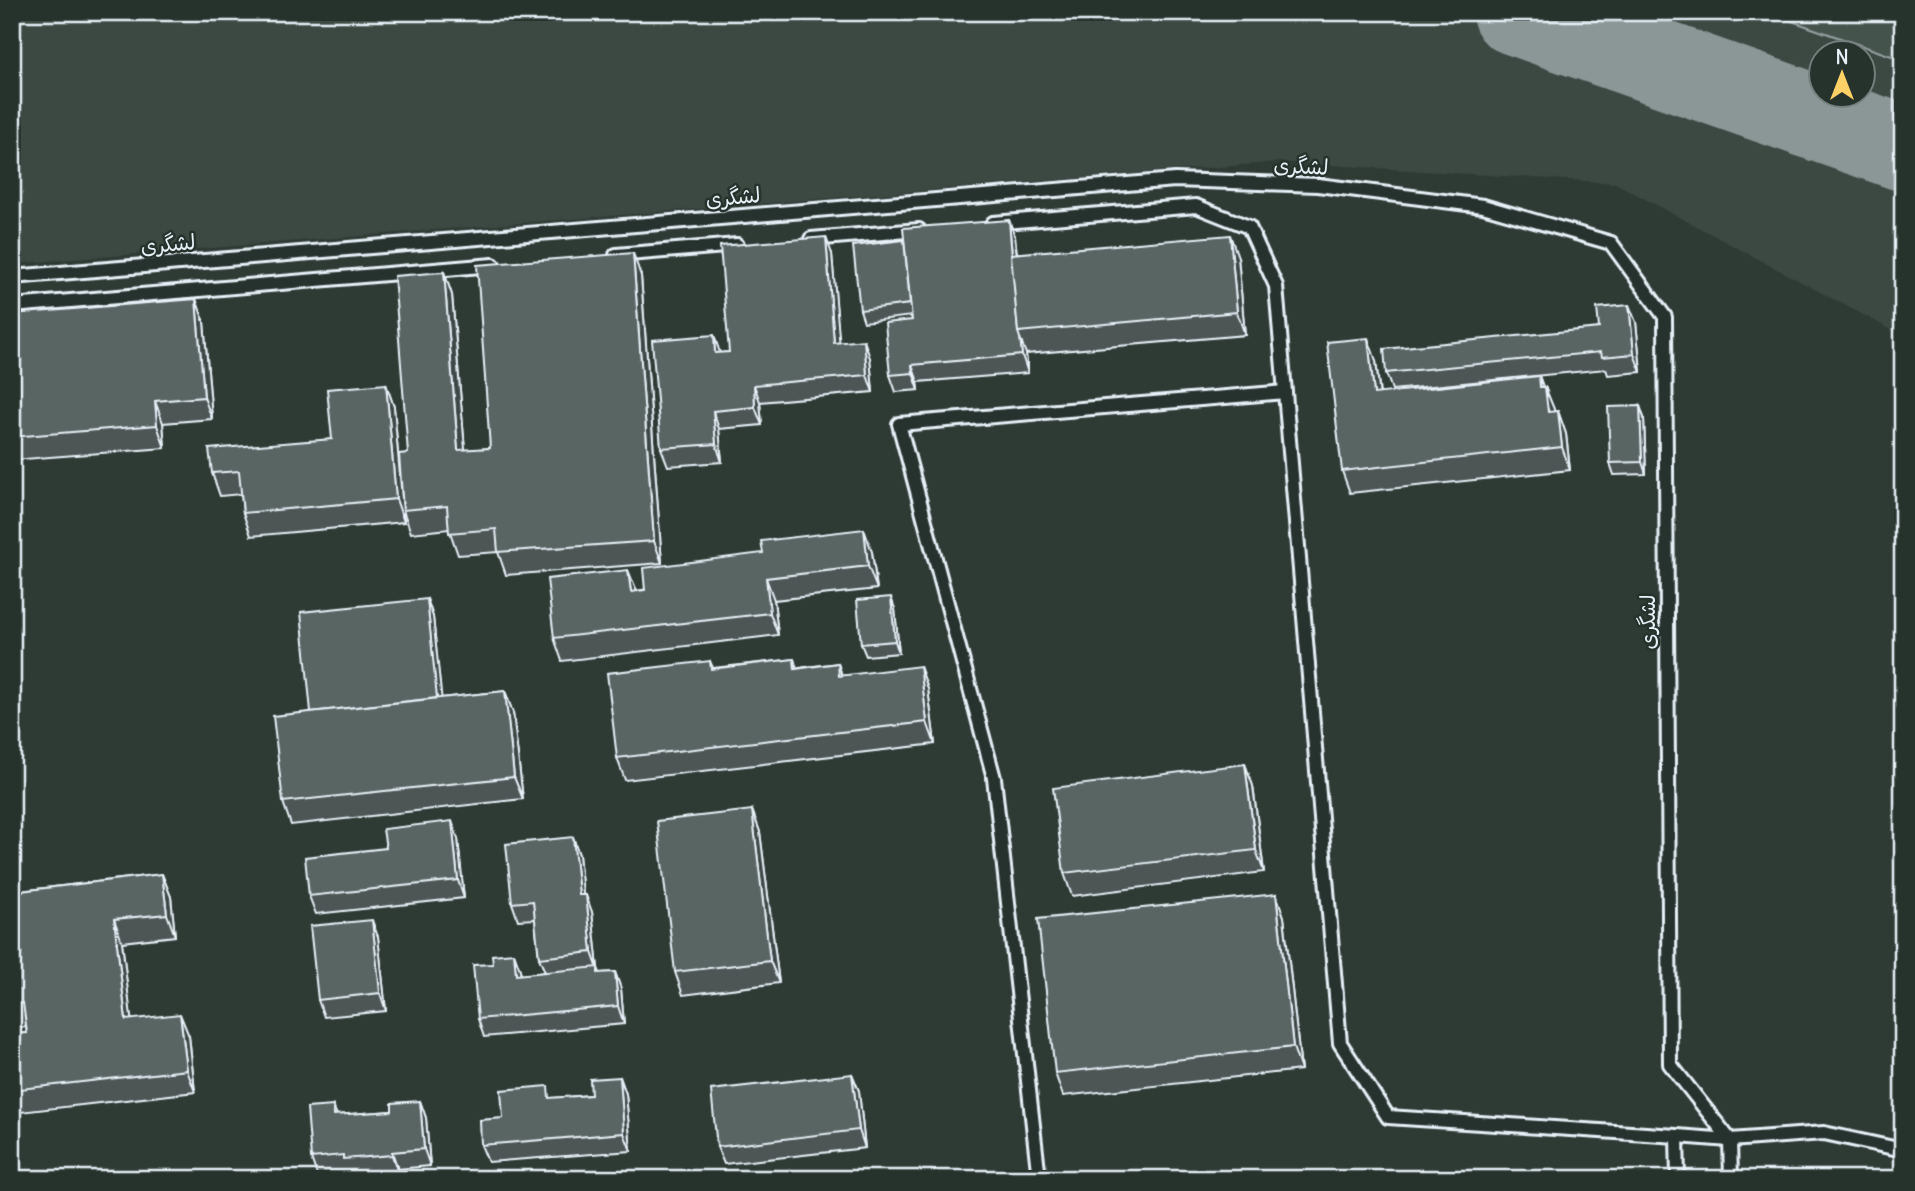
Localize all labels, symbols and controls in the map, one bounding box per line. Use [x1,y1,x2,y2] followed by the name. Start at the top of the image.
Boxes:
[1806,38,1876,108] north arrow
[1835,45,1849,69] text: N
[1273,151,1329,181] street label: لشگری
[704,181,762,213] street label: لشگری
[139,228,197,260] street label: لشگری
[1634,595,1661,649] street label: لشگری

